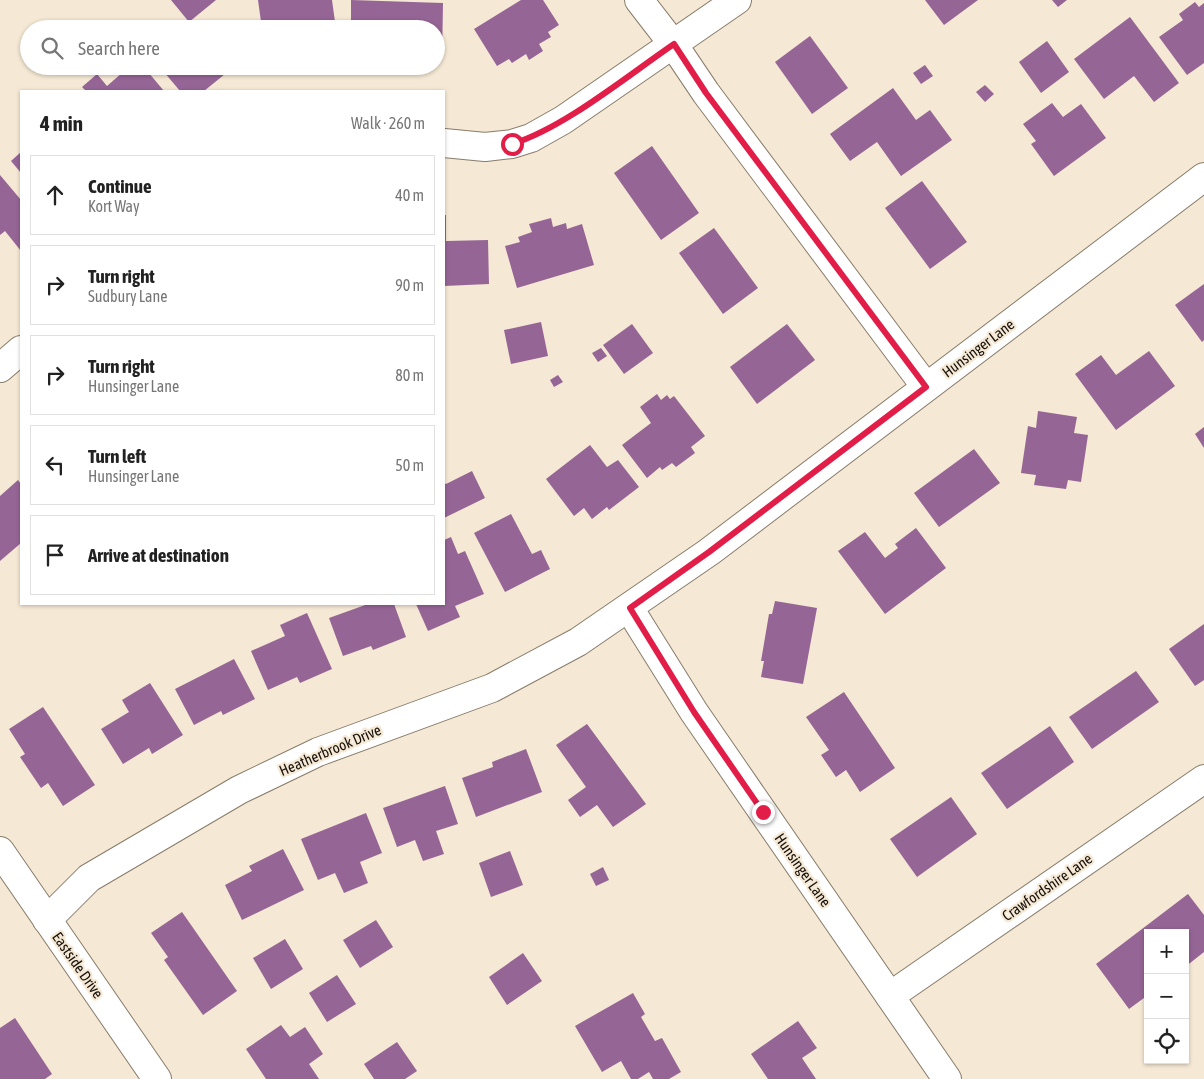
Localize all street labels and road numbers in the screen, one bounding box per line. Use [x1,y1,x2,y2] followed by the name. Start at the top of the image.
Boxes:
[939,315,1017,381] street label: Hunsinger Lane
[277,721,384,779] street label: Heatherbrook Drive
[771,830,835,910] street label: Hunsinger Lane
[999,850,1095,924] street label: Crawfordshire Lane
[49,929,107,1001] street label: Eastside Drive

